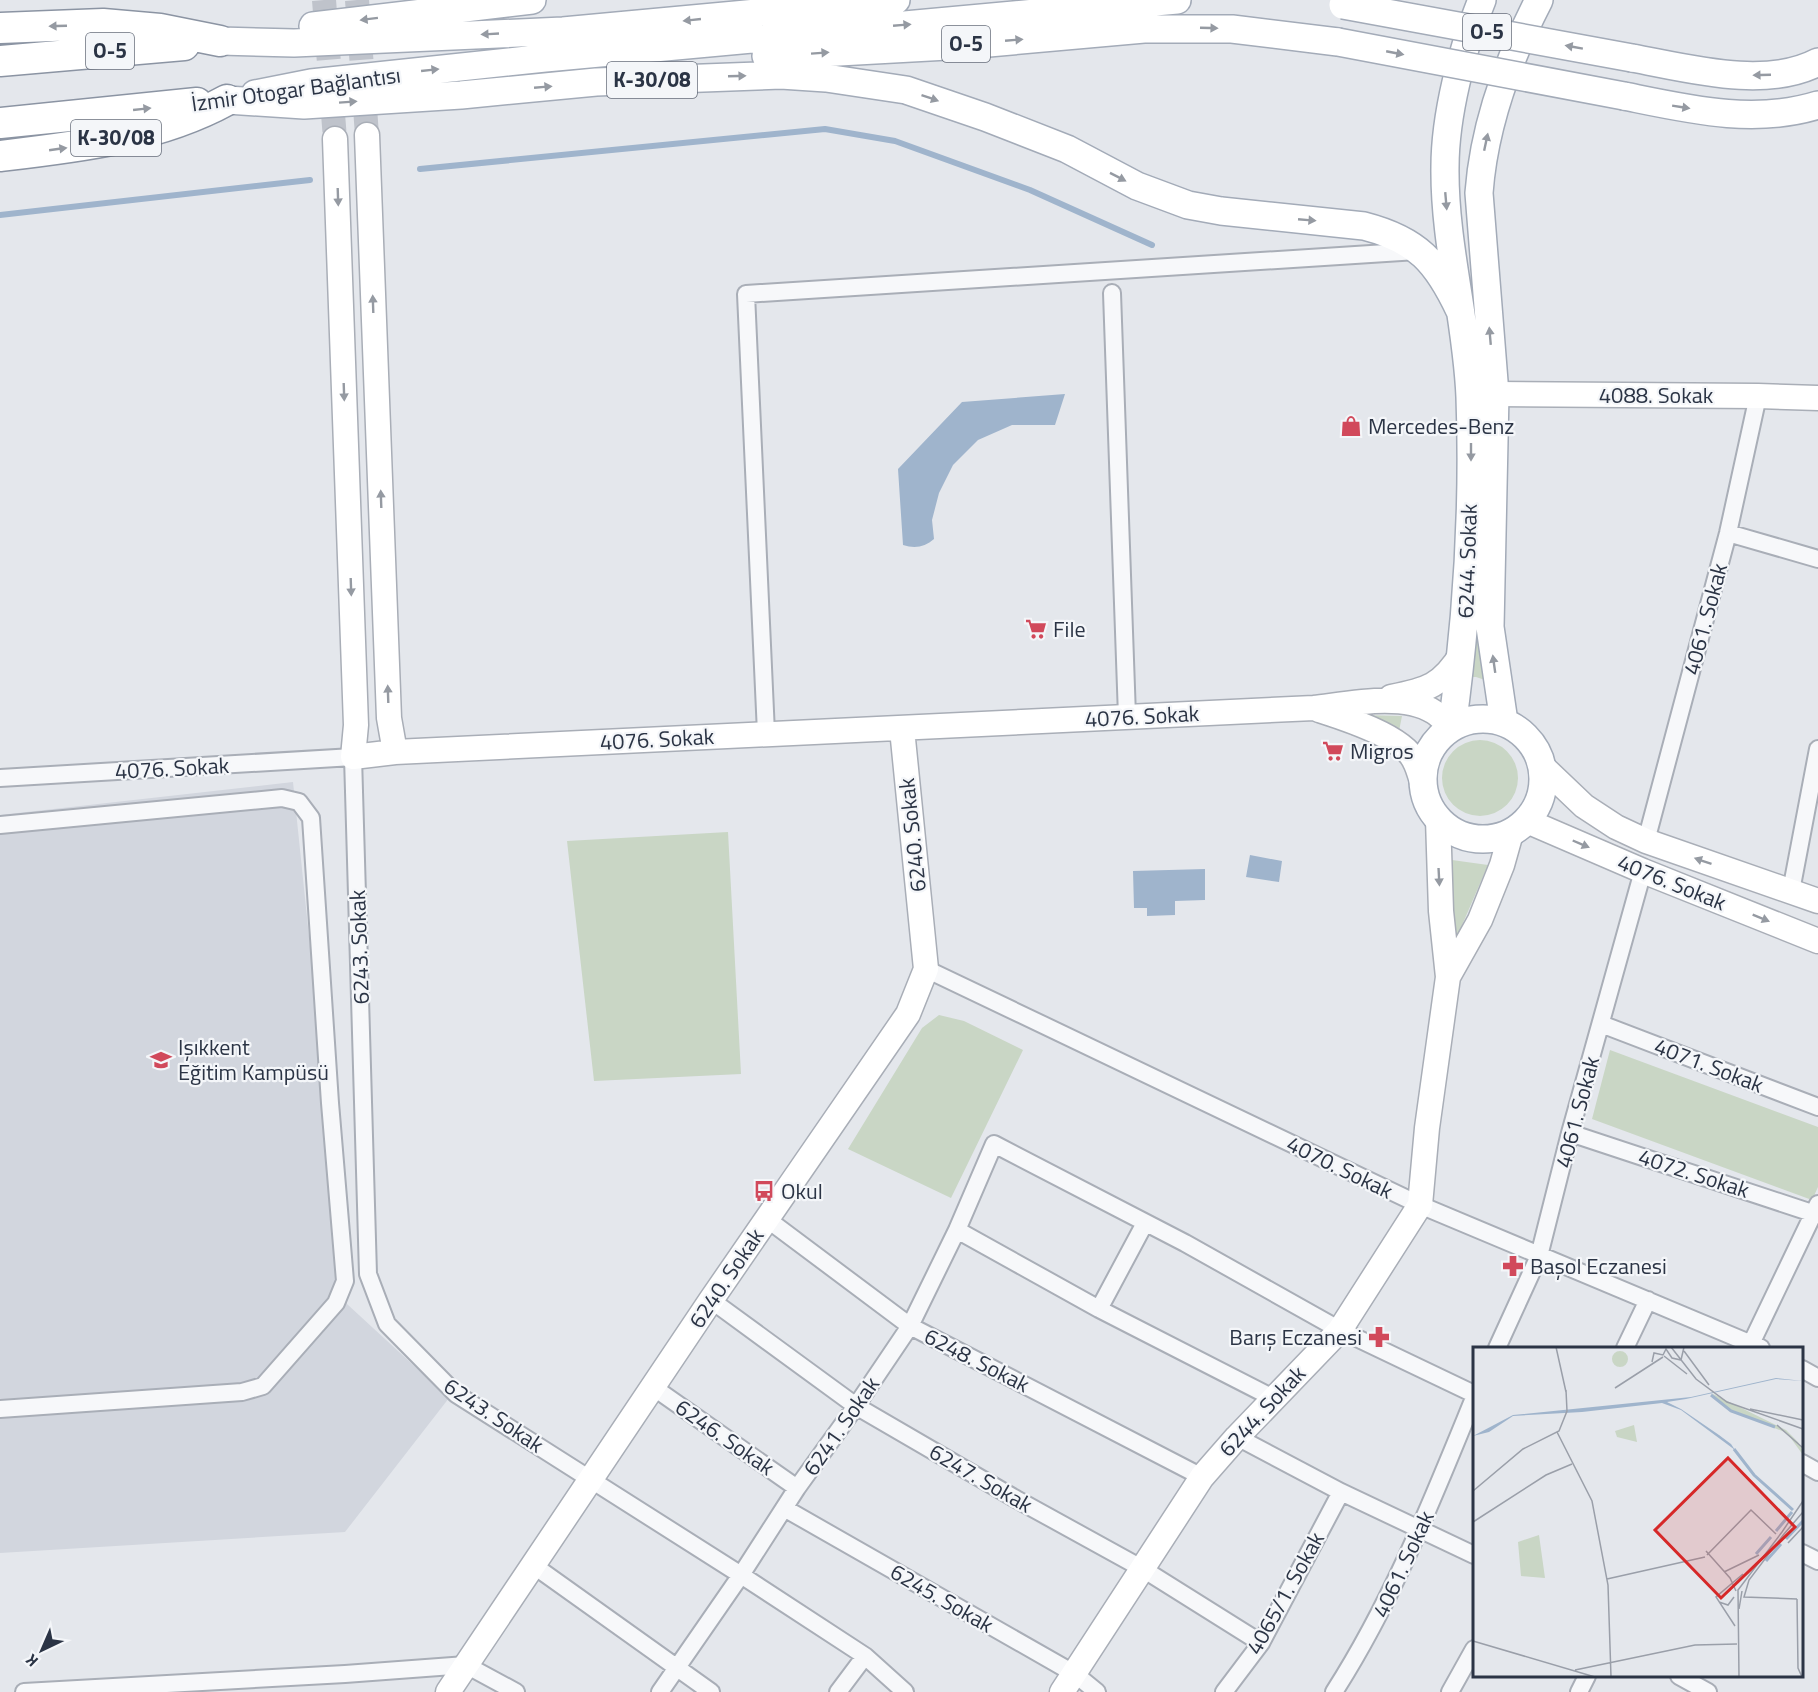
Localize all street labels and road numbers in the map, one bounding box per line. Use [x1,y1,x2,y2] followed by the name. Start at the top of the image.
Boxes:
[1463,14,1511,50] road number: O-5
[942,26,990,62] road number: O-5
[86,33,134,69] road number: O-5
[189,57,403,121] street label: İzmir Otogar Bağlantısı
[607,62,697,98] road number: K-30/08
[71,120,161,156] road number: K-30/08
[1599,378,1714,412] street label: 4088. Sokak
[1448,503,1486,619] street label: 6244. Sokak
[1674,559,1736,679] street label: 4061. Sokak
[1084,696,1200,736] street label: 4076. Sokak
[599,719,715,759] street label: 4076. Sokak
[114,748,230,788] street label: 4076. Sokak
[889,776,935,894] street label: 6240. Sokak
[1613,845,1732,919] street label: 4076. Sokak
[340,889,378,1005] street label: 6243. Sokak
[1649,1029,1769,1102] street label: 4071. Sokak
[1546,1052,1608,1172] street label: 4061. Sokak
[1281,1127,1399,1208] street label: 4070. Sokak
[1634,1139,1754,1207] street label: 4072. Sokak
[680,1221,772,1335] street label: 6240. Sokak
[918,1319,1036,1401] street label: 6248. Sokak
[1211,1357,1314,1464] street label: 6244. Sokak
[437,1369,551,1461] street label: 6243. Sokak
[794,1369,888,1483] street label: 6241. Sokak
[668,1390,782,1484] street label: 6246. Sokak
[923,1435,1039,1522] street label: 6247. Sokak
[1363,1505,1443,1623] street label: 4061. Sokak
[1237,1525,1333,1661] street label: 4065/1. Sokak
[884,1555,1000,1642] street label: 6245. Sokak

